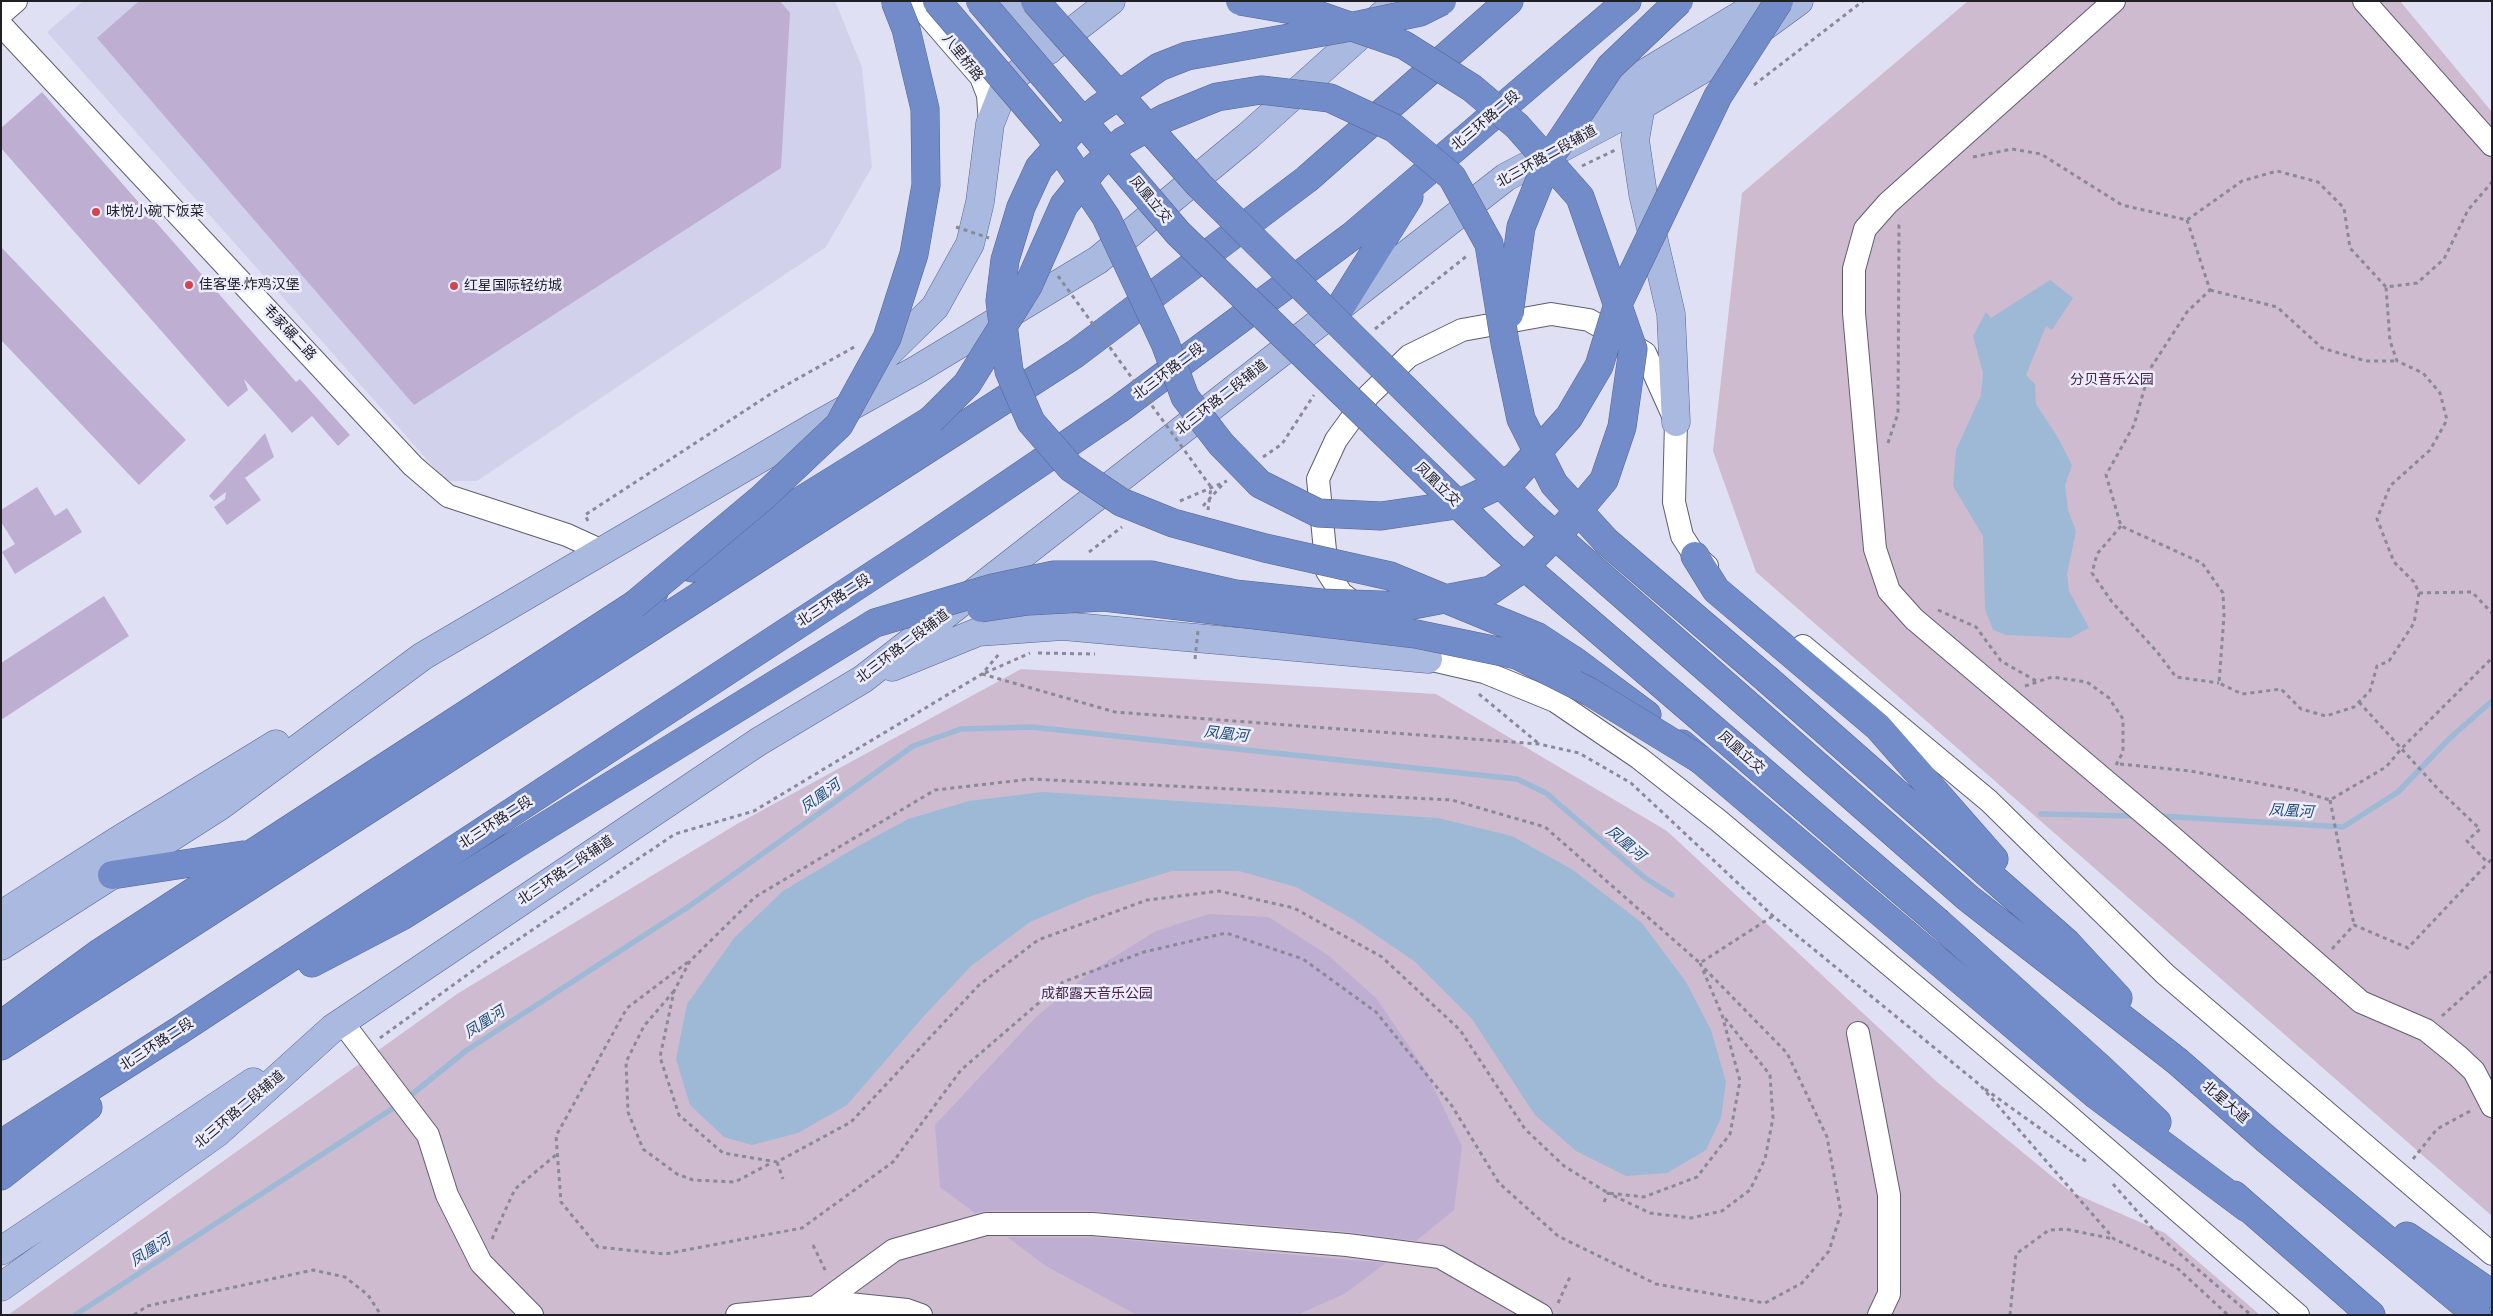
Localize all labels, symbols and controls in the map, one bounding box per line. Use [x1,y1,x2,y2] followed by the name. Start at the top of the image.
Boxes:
[938,31,986,85] street label: 八里桥路
[1448,88,1524,154] street label: 北三环路二段
[1494,123,1600,191] street label: 北三环路二段辅道
[1126,173,1174,227] street label: 凤凰立交
[106,204,204,220] place label: 味悦小碗下饭菜
[90,206,102,218] marker: 味悦小碗下饭菜
[199,277,300,293] place label: 佳客堡·炸鸡汉堡
[464,278,562,294] place label: 红星国际轻纺城
[183,279,195,291] marker: 佳客堡·炸鸡汉堡
[448,280,460,292] marker: 红星国际轻纺城
[259,302,319,364] street label: 韦家碾二路
[1130,340,1208,404] street label: 北三环路二段
[1173,357,1271,439] street label: 北三环路二段辅道
[2070,372,2154,388] park label: 分贝音乐公园
[1411,460,1463,510] street label: 凤凰立交
[794,571,874,631] street label: 北三环路二段
[853,607,953,687] street label: 北三环路二段辅道
[1203,724,1249,746] water label: 凤凰河
[1714,728,1768,778] street label: 凤凰立交
[798,776,844,818] water label: 凤凰河
[456,793,536,853] street label: 北三环路二段
[2268,802,2314,822] water label: 凤凰河
[1602,823,1648,865] water label: 凤凰河
[515,833,617,909] street label: 北三环路二段辅道
[1041,986,1153,1002] park label: 成都露天音乐公园
[461,1003,509,1043] water label: 凤凰河
[117,1015,197,1075] street label: 北三环路二段
[192,1068,288,1152] street label: 北三环路二段辅道
[2198,1078,2252,1128] street label: 北星大道
[127,1231,175,1271] water label: 凤凰河

